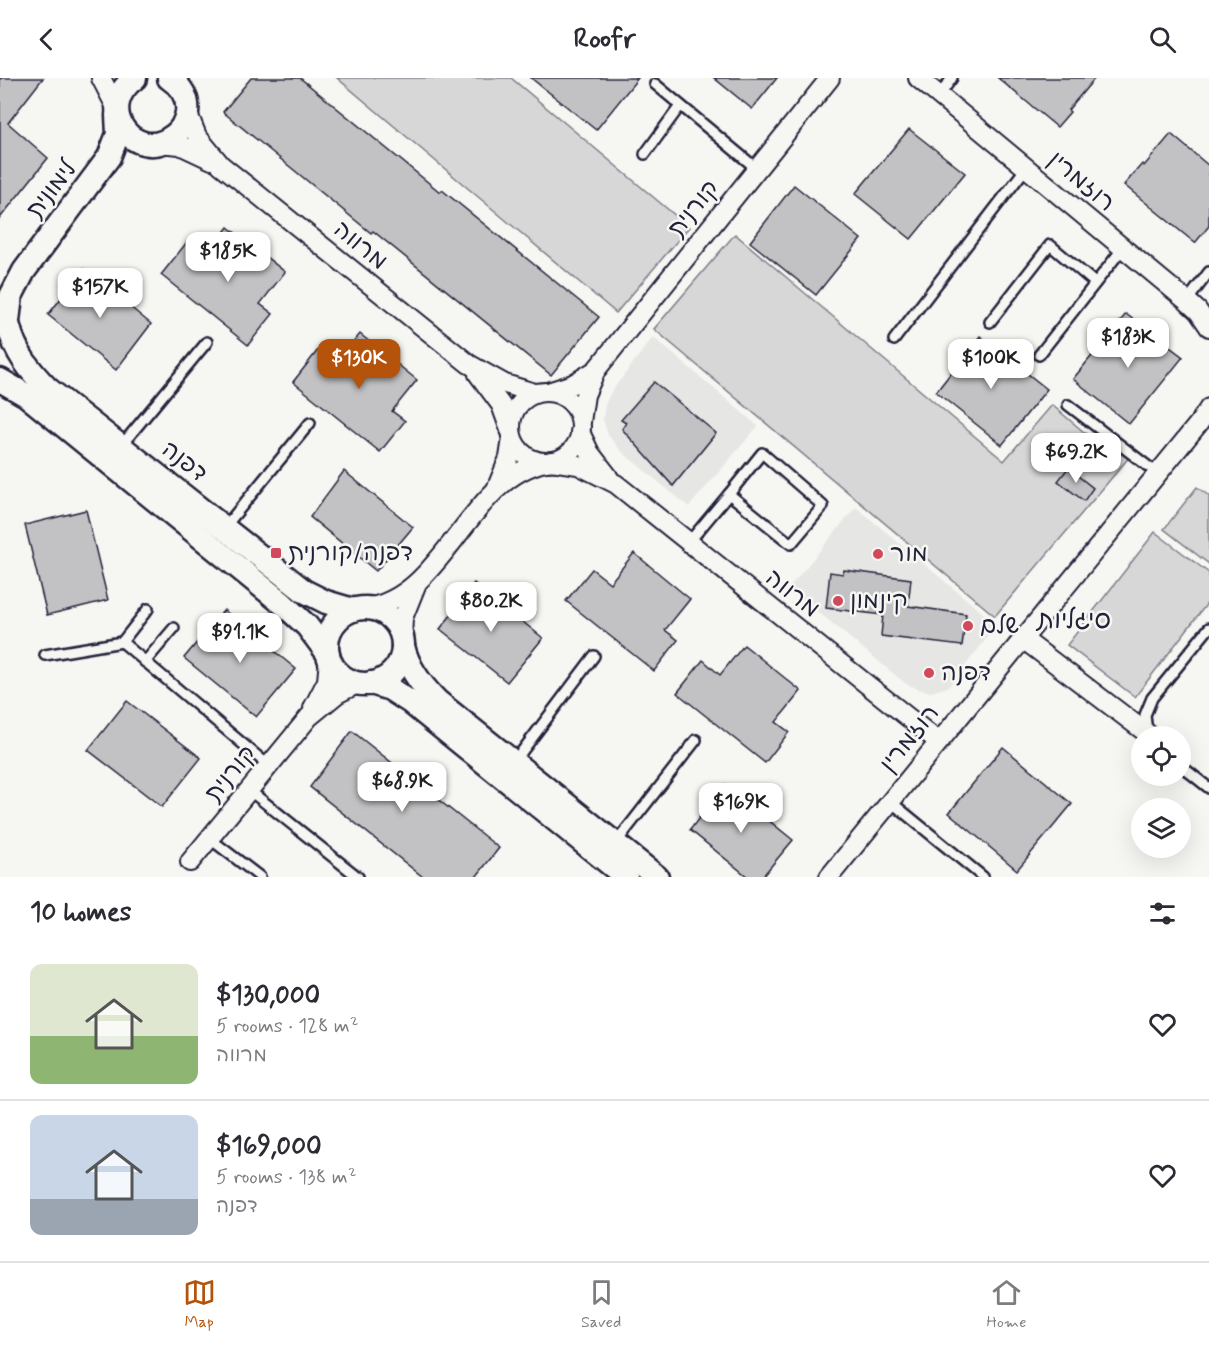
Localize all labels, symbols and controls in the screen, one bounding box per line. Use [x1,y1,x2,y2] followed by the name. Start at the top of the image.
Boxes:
[573,22,636,57] text: Roofr
[30,23,63,56] icon: back
[1146,23,1179,56] icon: search
[1041,145,1121,219] street label: רוזמרין
[20,154,85,225] street label: לימונית
[662,174,726,244] street label: קורנית
[326,215,394,277] street label: מרווה
[186,232,270,283] pin: $185K
[200,238,256,265] text: $185K
[58,268,142,319] pin: $157K
[72,274,128,301] text: $157K
[1086,318,1170,369] pin: $183K
[1101,324,1155,351] text: $183K
[317,339,401,390] pin: $130K
[949,339,1033,390] pin: $100K
[331,345,387,372] text: $130K
[962,345,1020,372] text: $100K
[1027,433,1125,484] pin: $69.2K
[155,434,213,490] street label: דפנה
[1045,439,1107,466] text: $69.2K
[288,538,413,569] place label: דפנה/קורנית
[890,539,928,570] place label: מור
[269,546,283,560] marker: דפנה/קורנית
[871,547,885,561] marker: מור
[758,563,826,625] street label: מרווה
[442,582,540,633] pin: $80.2K
[850,586,908,617] place label: קינמון
[460,588,522,615] text: $80.2K
[831,594,845,608] marker: קינמון
[1035,604,1111,638] district label: סיגליות
[980,611,1019,642] place label: שלם
[191,613,289,664] pin: $91.1K
[211,619,269,646] text: $91.1K
[961,619,975,633] marker: שלם
[941,658,991,689] place label: דפנה
[922,666,936,680] marker: דפנה
[873,699,947,779] street label: רוזמרין
[1131,726,1191,858] map controls
[1131,726,1191,786] button: locate
[198,739,264,809] street label: קורנית
[353,762,451,813] pin: $68.9K
[371,768,433,795] text: $68.9K
[699,783,783,834] pin: $169K
[713,789,769,816] text: $169K
[1131,798,1191,858] button: layers
[30,896,131,930] text: 10 homes
[1146,897,1179,930] icon: filters
[216,979,320,1013] text: $130,000
[78,988,150,1060] icon: home
[1146,1008,1179,1041] icon: heart
[216,1013,359,1040] text: 5 rooms · 128 m²
[216,1042,267,1069] text: מרווה
[216,1130,322,1164] text: $169,000
[78,1139,150,1211] icon: home
[1146,1159,1179,1192] icon: heart
[216,1164,357,1191] text: 5 rooms · 138 m²
[216,1193,258,1220] text: דפנה
[183,1276,216,1333] tab: Map
[581,1276,621,1333] tab: Saved
[987,1276,1026,1333] tab: Home

